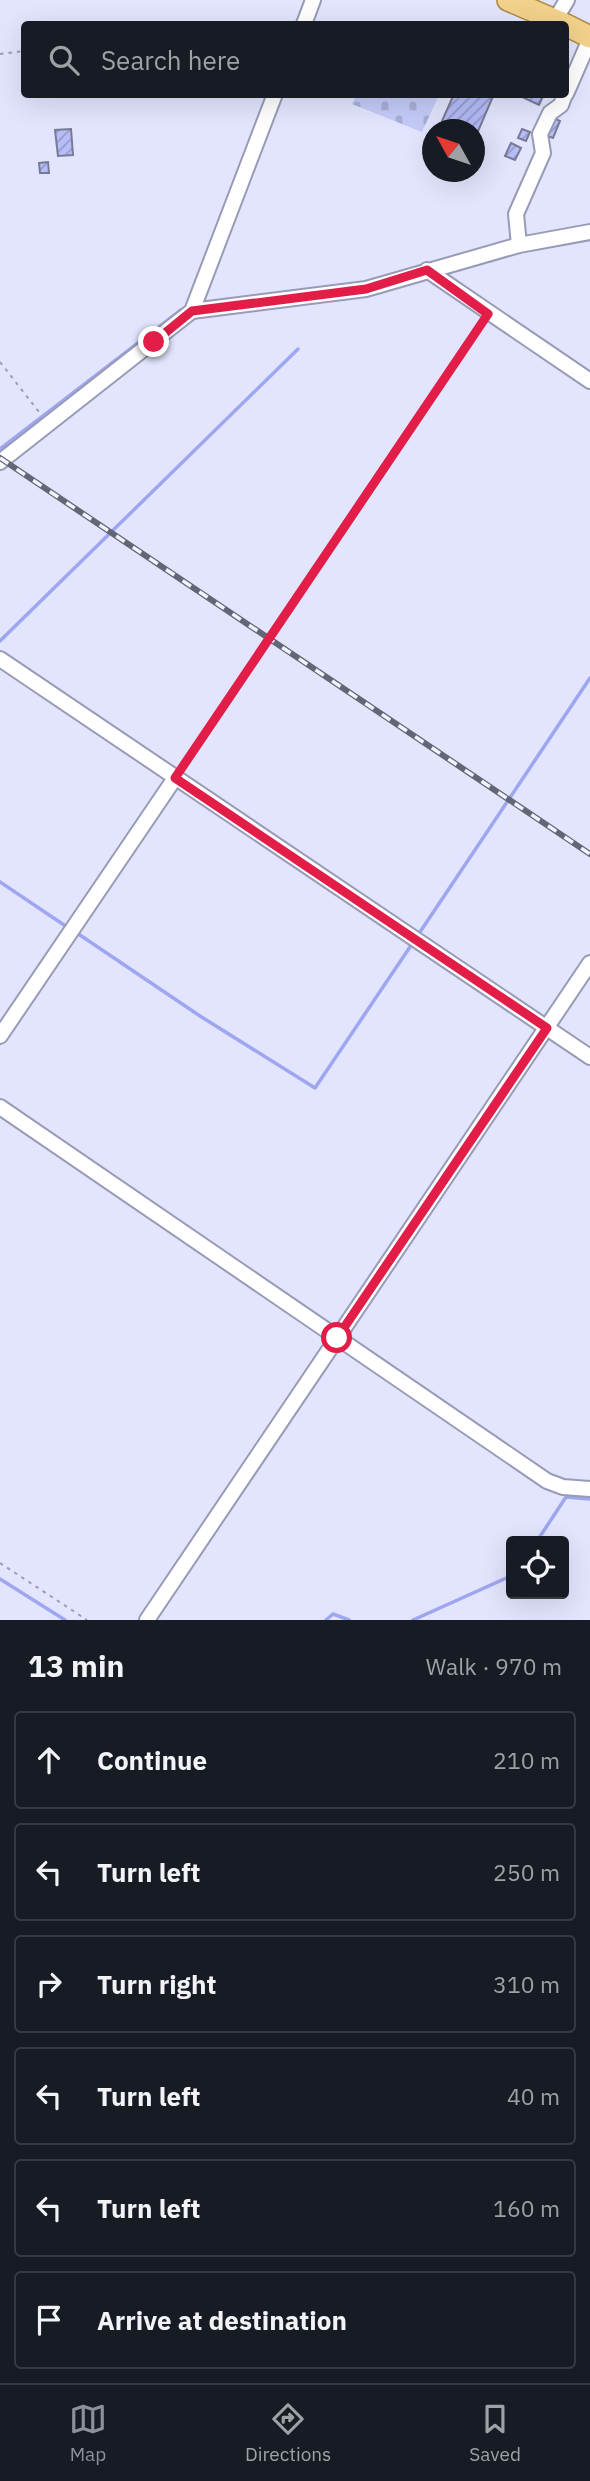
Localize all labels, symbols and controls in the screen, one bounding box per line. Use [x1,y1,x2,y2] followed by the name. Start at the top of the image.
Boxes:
[21,21,569,98] search box
[45,41,83,79] icon: search
[101,43,240,77] text: Search here
[422,119,485,182] north arrow
[138,326,169,357] route end
[321,1322,352,1353] route start
[506,1536,569,1599] map controls
[506,1536,569,1599] button: locate
[28,1646,124,1685] text: 13 min
[426,1651,562,1681] text: Walk · 970 m
[30,1741,68,1779] icon: ahead
[97,1743,207,1777] text: Continue
[493,1745,560,1775] text: 210 m
[30,1853,68,1891] icon: left
[97,1855,200,1889] text: Turn left
[493,1857,560,1887] text: 250 m
[30,1965,68,2003] icon: right
[97,1967,216,2001] text: Turn right
[493,1969,560,1999] text: 310 m
[30,2077,68,2115] icon: left
[97,2079,200,2113] text: Turn left
[507,2081,560,2111] text: 40 m
[30,2189,68,2227] icon: left
[97,2191,200,2225] text: Turn left
[493,2193,560,2223] text: 160 m
[30,2301,68,2339] icon: arrive
[97,2303,347,2337] text: Arrive at destination
[69,2400,107,2466] tab: Map
[245,2400,331,2466] tab: Directions
[469,2400,521,2466] tab: Saved

